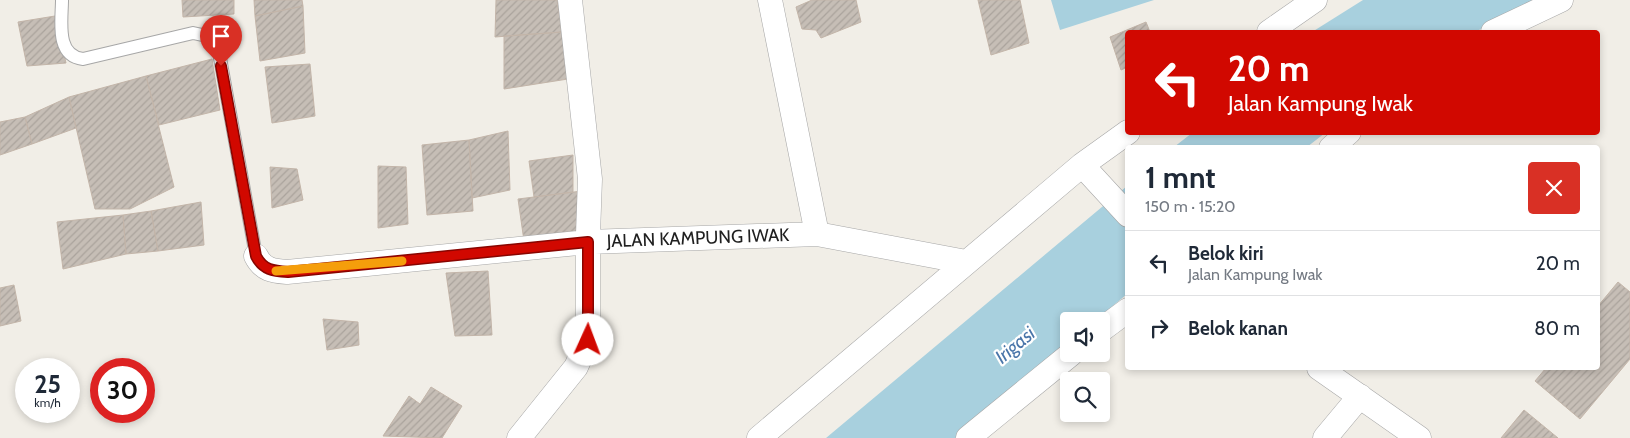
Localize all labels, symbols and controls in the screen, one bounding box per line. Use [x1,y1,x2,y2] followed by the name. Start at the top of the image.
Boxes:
[200,15,242,66] pin
[207,22,235,50] icon: arrive
[1228,47,1310,90] text: 20 m
[1145,50,1210,115] icon: left
[1228,90,1413,117] text: Jalan Kampung Iwak
[1145,159,1216,196] text: 1 mnt
[1528,162,1580,214] button: close
[1145,197,1235,216] text: 150 m · 15:20
[605,224,790,252] street label: JALAN KAMPUNG IWAK
[1188,242,1264,265] text: Belok kiri
[1145,249,1173,277] icon: left
[1536,252,1580,275] text: 20 m
[1188,265,1323,284] text: Jalan Kampung Iwak
[1060,312,1110,422] map controls
[1060,312,1110,362] button: sound
[561,313,613,365] position arrow
[1145,314,1173,342] icon: right
[1188,317,1288,340] text: Belok kanan
[1534,317,1580,340] text: 80 m
[990,321,1040,368] water label: Irigasi
[90,358,155,423] speed limit sign: 30
[34,369,61,399] text: 25
[1060,372,1110,422] button: search
[34,395,61,410] text: km/h

